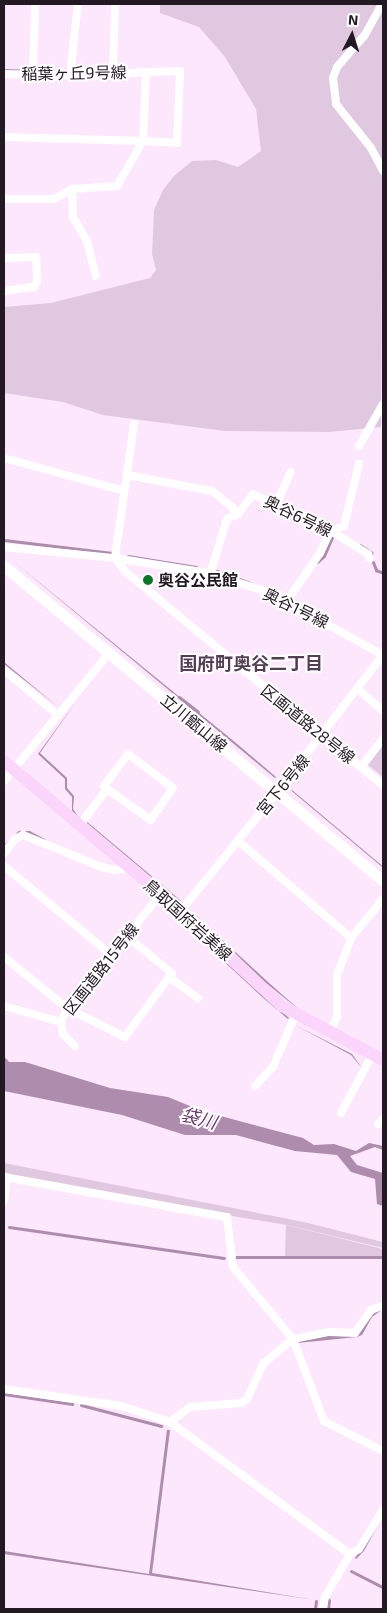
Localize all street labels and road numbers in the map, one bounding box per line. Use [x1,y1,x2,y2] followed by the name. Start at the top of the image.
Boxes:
[21,62,127,84] street label: 稲葉ヶ丘9号線
[261,491,335,541] street label: 奥谷6号線
[260,584,332,632] street label: 奥谷1号線
[257,680,359,768] street label: 区画道路28号線
[157,690,231,756] street label: 立川甑山線
[253,751,313,819] street label: 宮下6号線
[140,875,236,965] street label: 鳥取国府岩美線
[59,919,143,1019] street label: 区画道路15号線

